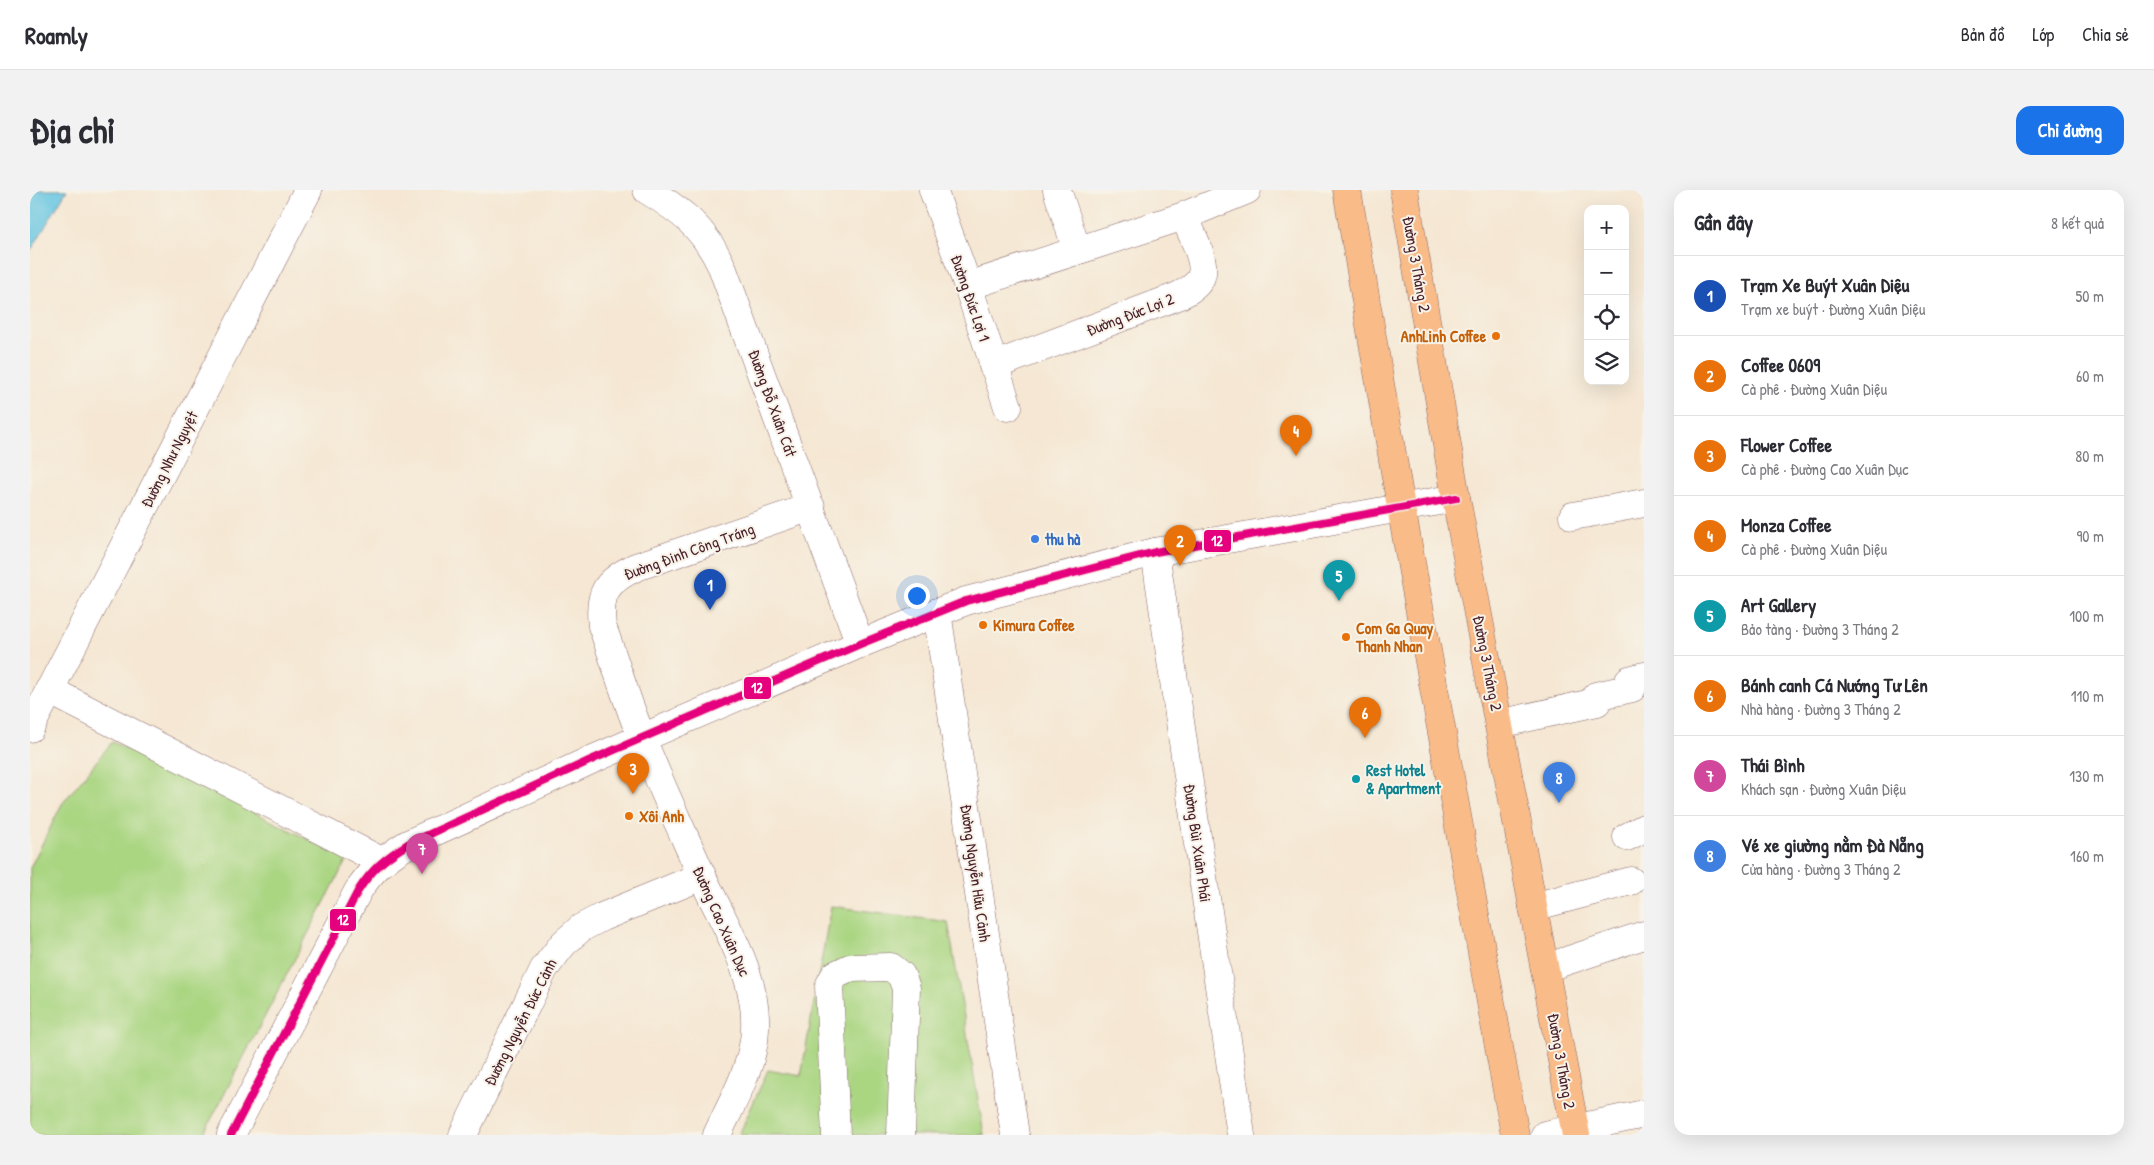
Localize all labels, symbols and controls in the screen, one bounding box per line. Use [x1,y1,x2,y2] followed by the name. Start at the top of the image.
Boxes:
[25,19,88,51] text: Roamly
[1961,22,2005,47] text: Bản đồ
[2033,22,2054,47] text: Lớp
[2082,22,2129,47] text: Chia sẻ
[2016,106,2124,155] button: Chỉ đường
[30,107,115,154] text: Địa chỉ
[1584,205,1629,385] map controls
[1584,205,1629,250] button: +
[1694,208,1753,237] text: Gần đây
[2051,212,2104,234] text: 8 kết quả
[1398,215,1436,314] street label: Đường 3 Tháng 2
[1584,250,1629,295] button: −
[946,252,996,344] street label: Đường Đức Lợi 1
[1741,272,1909,298] text: Trạm Xe Buýt Xuân Diệu
[1707,285,1713,307] text: 1
[2076,285,2104,307] text: 50 m
[1083,287,1177,341] street label: Đường Đức Lợi 2
[1584,295,1629,340] button: locate
[1741,298,1925,320] text: Trạm xe buýt · Đường Xuân Diệu
[1401,325,1487,347] place label: AnhLinh Coffee
[1490,330,1502,342] marker: AnhLinh Coffee
[1584,340,1629,385] button: layers
[743,346,803,460] street label: Đường Đỗ Xuân Cát
[1741,352,1820,378] text: Coffee 0609
[1706,365,1714,387] text: 2
[2076,365,2104,387] text: 60 m
[1741,378,1887,400] text: Cà phê · Đường Xuân Diệu
[135,406,203,511] street label: Đường Như Nguyệt
[1280,415,1312,456] pin: 4
[1741,432,1832,458] text: Flower Coffee
[1706,445,1714,467] text: 3
[2075,445,2104,467] text: 80 m
[1741,458,1908,480] text: Cà phê · Đường Cao Xuân Dục
[1741,512,1832,538] text: Monza Coffee
[621,517,757,585] street label: Đường Đinh Công Tráng
[1164,525,1196,566] pin: 2
[1707,525,1713,547] text: 4
[2076,525,2104,547] text: 90 m
[1044,528,1081,550] place label: thu hà
[1203,529,1232,553] line badge: 12
[1211,531,1223,550] text: 12
[1029,533,1041,545] marker: thu hà
[1741,538,1887,560] text: Cà phê · Đường Xuân Diệu
[1323,560,1355,601] pin: 5
[694,569,726,610] pin: 1
[904,583,930,609] your location
[1741,592,1816,618] text: Art Gallery
[1707,605,1713,627] text: 5
[2069,605,2104,627] text: 100 m
[993,614,1075,636] place label: Kimura Coffee
[1468,614,1508,713] street label: Đường 3 Tháng 2
[1355,617,1434,657] place label: Com Ga Quay Thanh Nhan
[1741,618,1899,640] text: Bảo tàng · Đường 3 Tháng 2
[977,619,989,631] marker: Kimura Coffee
[1340,631,1352,643] marker: Com Ga Quay Thanh Nhan
[1741,672,1928,698] text: Bánh canh Cá Nướng Tư Lên
[743,676,772,700] line badge: 12
[751,678,763,697] text: 12
[1707,685,1713,707] text: 6
[2071,685,2104,707] text: 110 m
[1349,697,1381,738] pin: 6
[1741,698,1901,720] text: Nhà hàng · Đường 3 Tháng 2
[1741,752,1804,778] text: Thái Bình
[617,753,649,794] pin: 3
[1366,759,1441,800] place label: Rest Hotel & Apartment
[1543,762,1575,803] pin: 8
[1706,765,1714,787] text: 7
[2069,765,2104,787] text: 130 m
[1350,773,1362,785] marker: Rest Hotel & Apartment
[1741,778,1906,800] text: Khách sạn · Đường Xuân Diệu
[1179,783,1217,903] street label: Đường Bùi Xuân Phái
[955,803,997,943] street label: Đường Nguyễn Hữu Cảnh
[639,805,684,827] place label: Xôi Anh
[623,810,635,822] marker: Xôi Anh
[1741,832,1924,858] text: Vé xe giường nằm Đà Nẵng
[406,833,438,874] pin: 7
[1707,845,1713,867] text: 8
[2070,845,2104,867] text: 160 m
[1741,858,1901,880] text: Cửa hàng · Đường 3 Tháng 2
[688,863,756,980] street label: Đường Cao Xuân Dục
[329,908,357,932] line badge: 12
[337,910,349,929] text: 12
[478,954,562,1089] street label: Đường Nguyễn Đức Cảnh
[1543,1012,1581,1111] street label: Đường 3 Tháng 2

